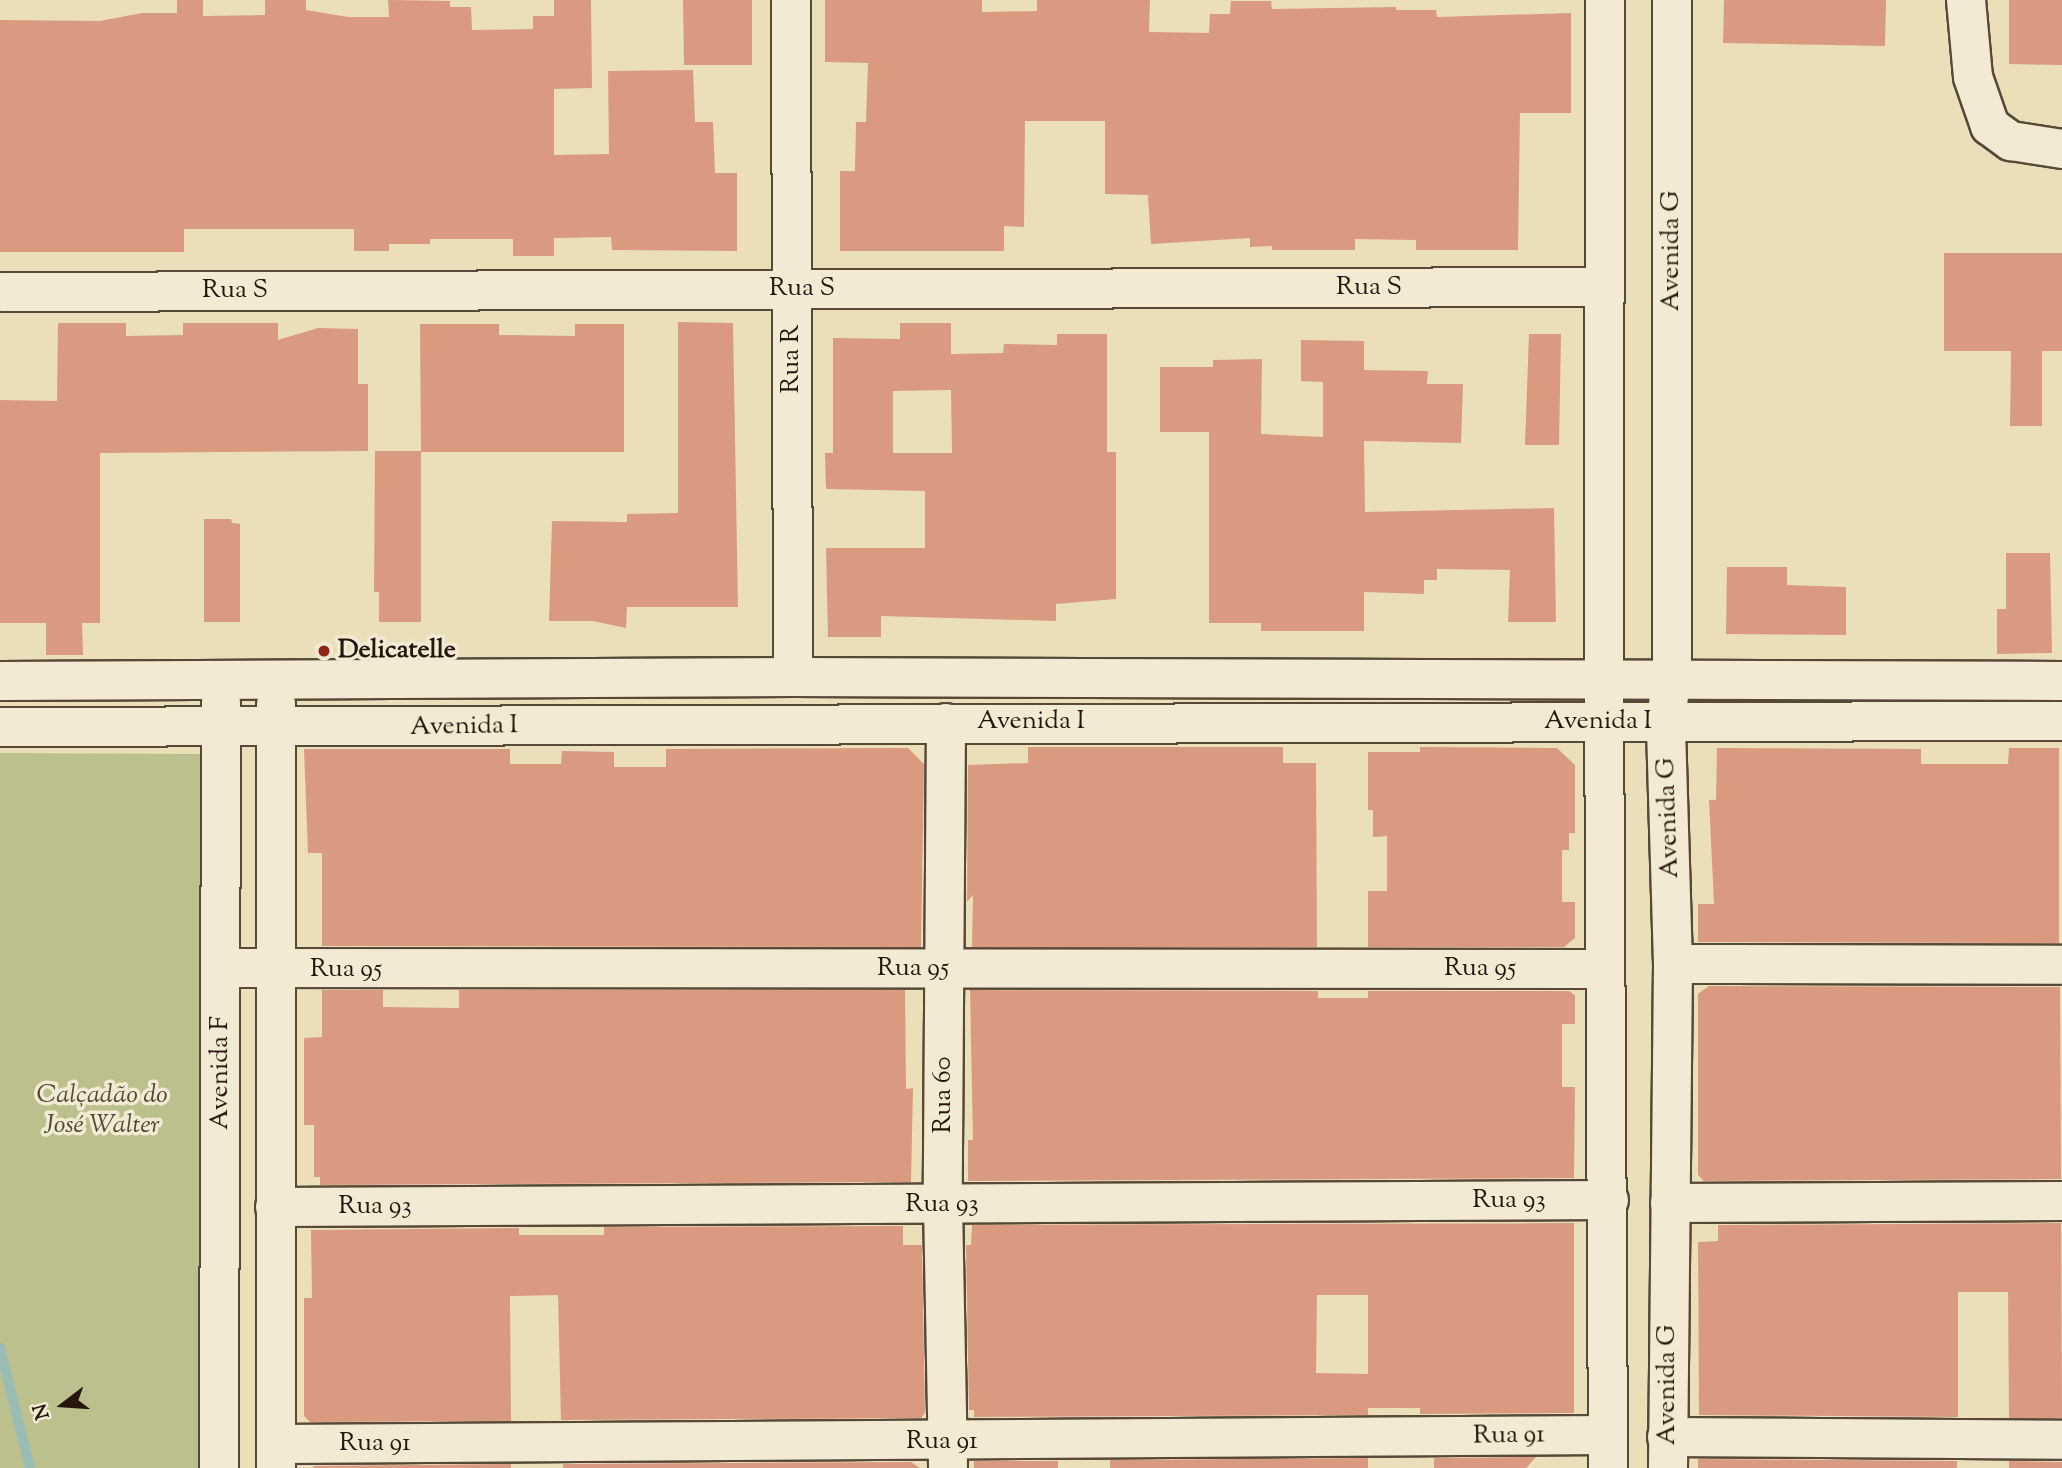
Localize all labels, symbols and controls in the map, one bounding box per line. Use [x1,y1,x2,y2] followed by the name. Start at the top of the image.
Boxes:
[1656,191,1688,311] street label: Avenida G
[1336,272,1402,304] street label: Rua S
[769,273,835,305] street label: Rua S
[202,275,268,307] street label: Rua S
[776,324,808,394] street label: Rua R
[338,635,456,667] place label: Delicatelle
[316,643,332,659] marker: Delicatelle
[977,706,1085,738] street label: Avenida I
[1544,706,1652,738] street label: Avenida I
[410,710,518,744] street label: Avenida I
[1651,757,1687,879] street label: Avenida G
[877,953,949,985] street label: Rua 95
[1444,953,1516,985] street label: Rua 95
[310,954,382,986] street label: Rua 95
[205,1016,237,1130] street label: Avenida F
[928,1056,960,1134] street label: Rua 60
[36,1080,168,1142] park label: Calçadão do José Walter
[1472,1185,1546,1217] street label: Rua 93
[905,1189,979,1221] street label: Rua 93
[338,1191,412,1223] street label: Rua 93
[1652,1325,1684,1445] street label: Avenida G
[28,1370,98,1440] north arrow
[27,1400,58,1422] text: N
[1473,1420,1545,1452] street label: Rua 91
[906,1426,978,1458] street label: Rua 91
[339,1428,411,1460] street label: Rua 91

